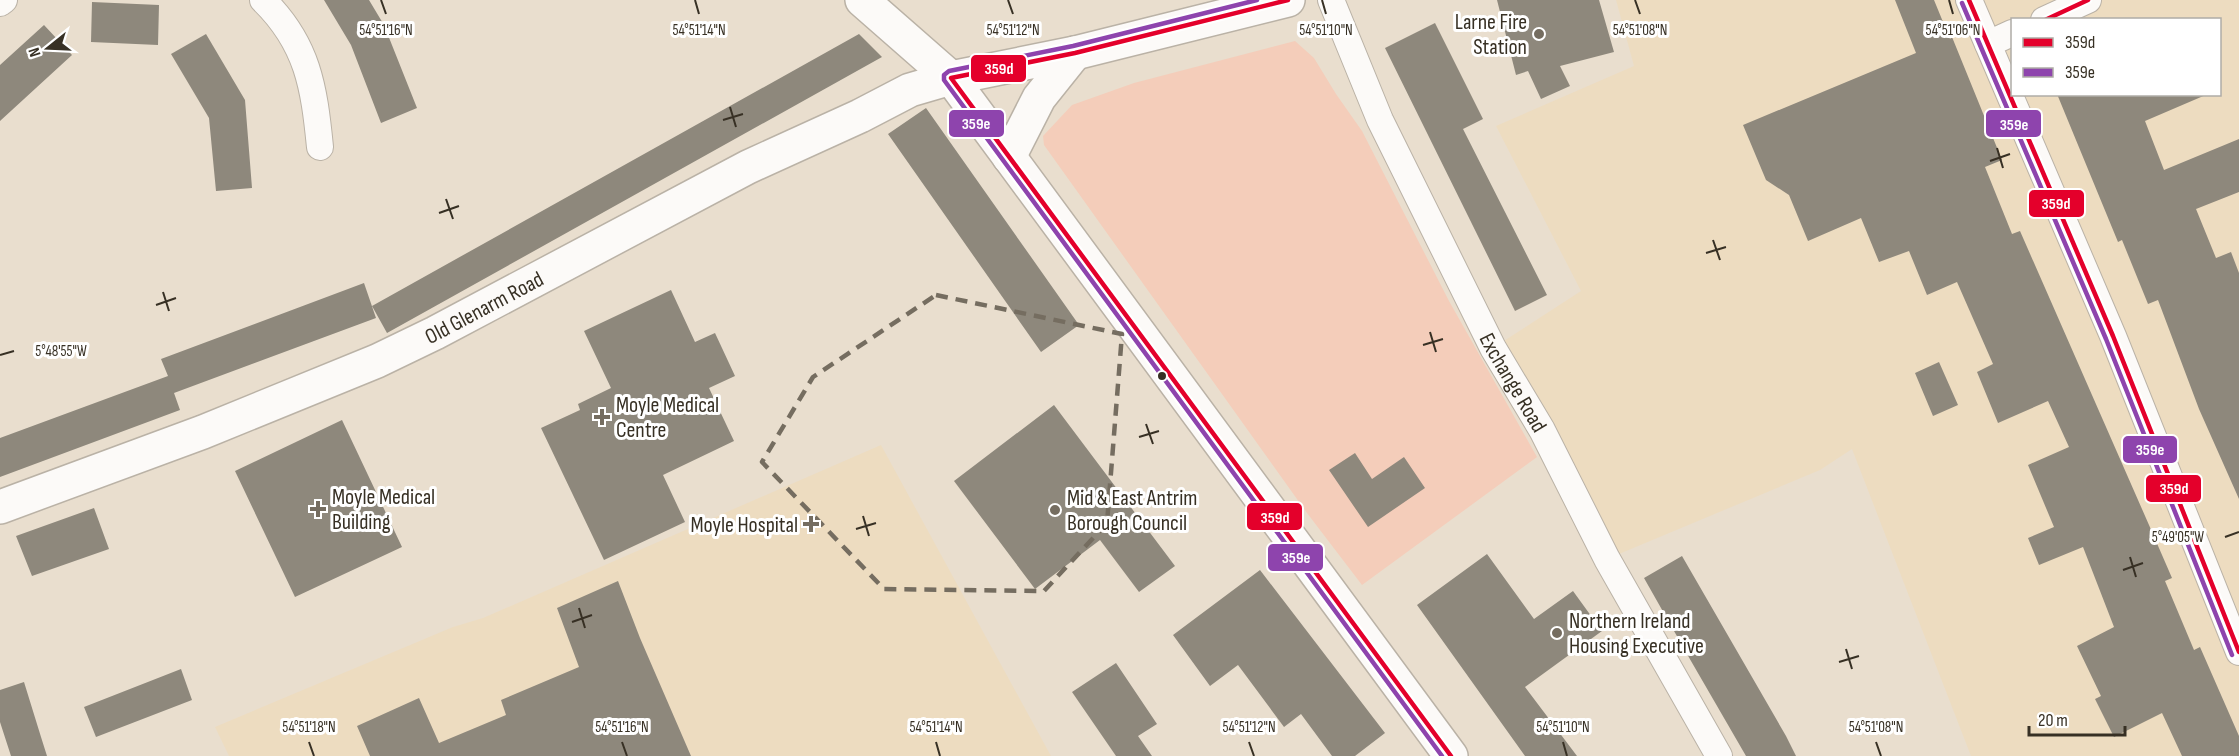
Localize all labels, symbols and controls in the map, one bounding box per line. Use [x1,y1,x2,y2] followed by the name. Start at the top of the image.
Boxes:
[1455,9,1527,61] place label: Larne Fire Station
[18,18,78,78] north arrow
[2011,18,2221,96] legend
[359,21,413,40] text: 54°51'16"N
[672,21,726,40] text: 54°51'14"N
[986,21,1040,40] text: 54°51'12"N
[1299,21,1353,40] text: 54°51'10"N
[1613,21,1667,40] text: 54°51'08"N
[1926,21,1980,40] text: 54°51'06"N
[1532,27,1546,41] marker: Larne Fire Station
[2065,32,2095,53] text: 359d
[25,45,46,59] text: N
[970,54,1027,83] line badge: 359d
[985,60,1013,79] text: 359d
[2065,62,2095,83] text: 359e
[948,109,1005,138] line badge: 359e
[1985,109,2042,138] line badge: 359e
[962,115,990,134] text: 359e
[2000,116,2028,135] text: 359e
[2028,189,2085,218] line badge: 359d
[2042,195,2070,214] text: 359d
[421,266,548,351] street label: Old Glenarm Road
[1473,329,1552,438] street label: Exchange Road
[35,342,87,361] text: 5°48'55"W
[1156,370,1168,382] unlabelled marker
[616,392,719,444] place label: Moyle Medical Centre
[593,408,611,426] marker: Moyle Medical Centre
[2122,435,2178,464] line badge: 359e
[2136,441,2164,460] text: 359e
[2145,474,2202,503] line badge: 359d
[2160,480,2188,499] text: 359d
[332,484,435,536] place label: Moyle Medical Building
[1067,485,1197,537] place label: Mid & East Antrim Borough Council
[309,500,327,518] marker: Moyle Medical Building
[1246,502,1303,531] line badge: 359d
[1048,503,1062,517] marker: Mid & East Antrim Borough Council
[1261,509,1289,528] text: 359d
[690,512,798,539] place label: Moyle Hospital
[802,515,820,533] marker: Moyle Hospital
[2152,528,2204,547] text: 5°49'05"W
[1267,543,1324,572] line badge: 359e
[1282,549,1310,568] text: 359e
[1569,608,1704,660] place label: Northern Ireland Housing Executive
[1550,626,1564,640] marker: Northern Ireland Housing Executive
[2029,699,2125,737] scale bar
[2038,710,2068,731] text: 20 m
[282,718,336,737] text: 54°51'18"N
[595,718,649,737] text: 54°51'16"N
[909,718,963,737] text: 54°51'14"N
[1222,718,1276,737] text: 54°51'12"N
[1536,718,1590,737] text: 54°51'10"N
[1849,718,1903,737] text: 54°51'08"N

